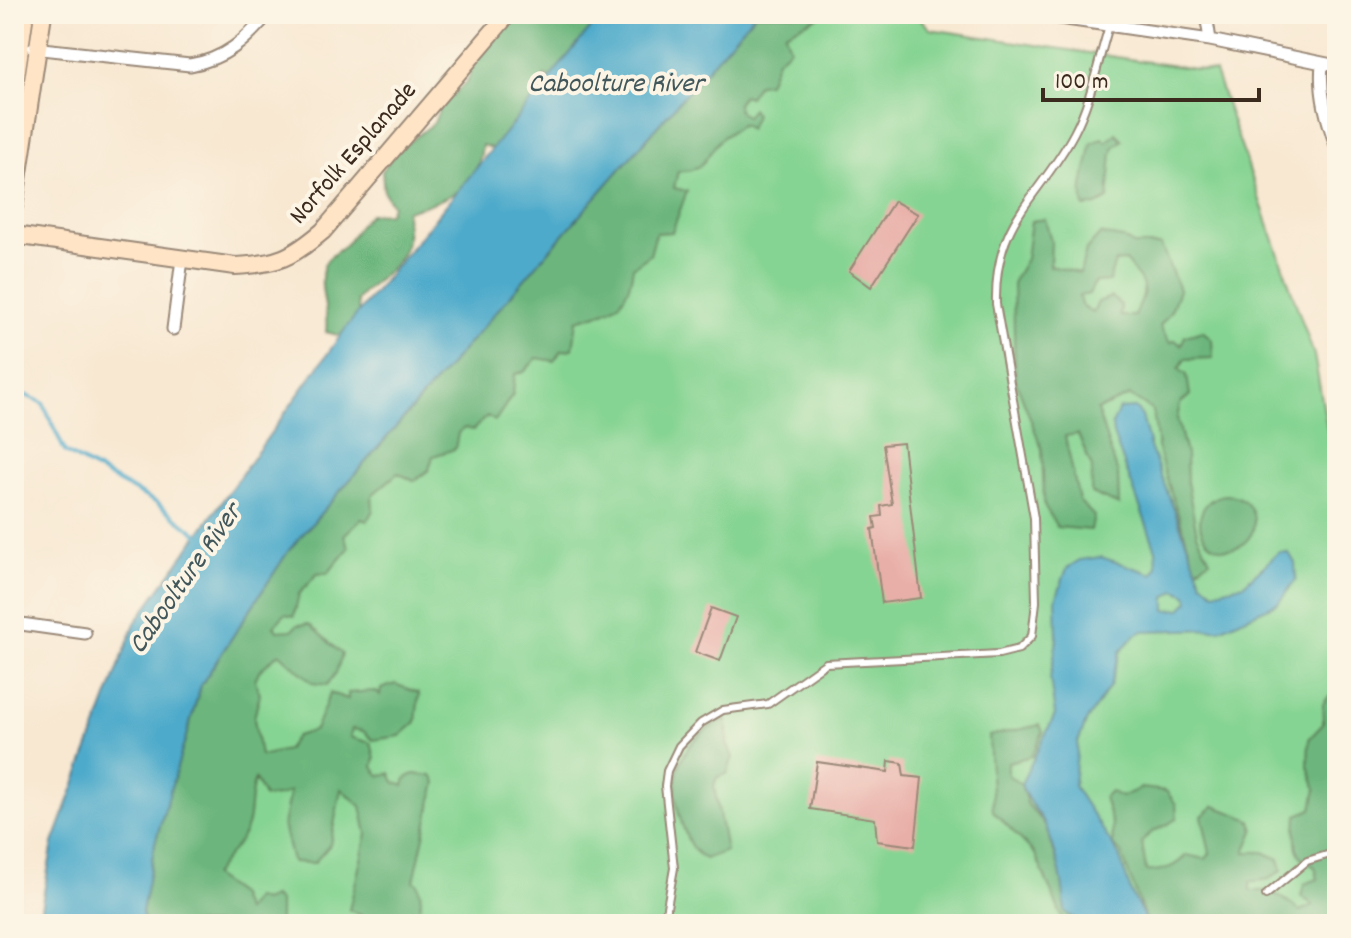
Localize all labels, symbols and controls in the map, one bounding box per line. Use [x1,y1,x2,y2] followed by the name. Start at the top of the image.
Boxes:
[1043,52,1259,102] scale bar
[528,66,707,106] water label: Caboolture River
[1055,66,1108,100] text: 100 m
[281,74,427,234] street label: Norfolk Esplanade
[120,494,256,663] water label: Caboolture River

